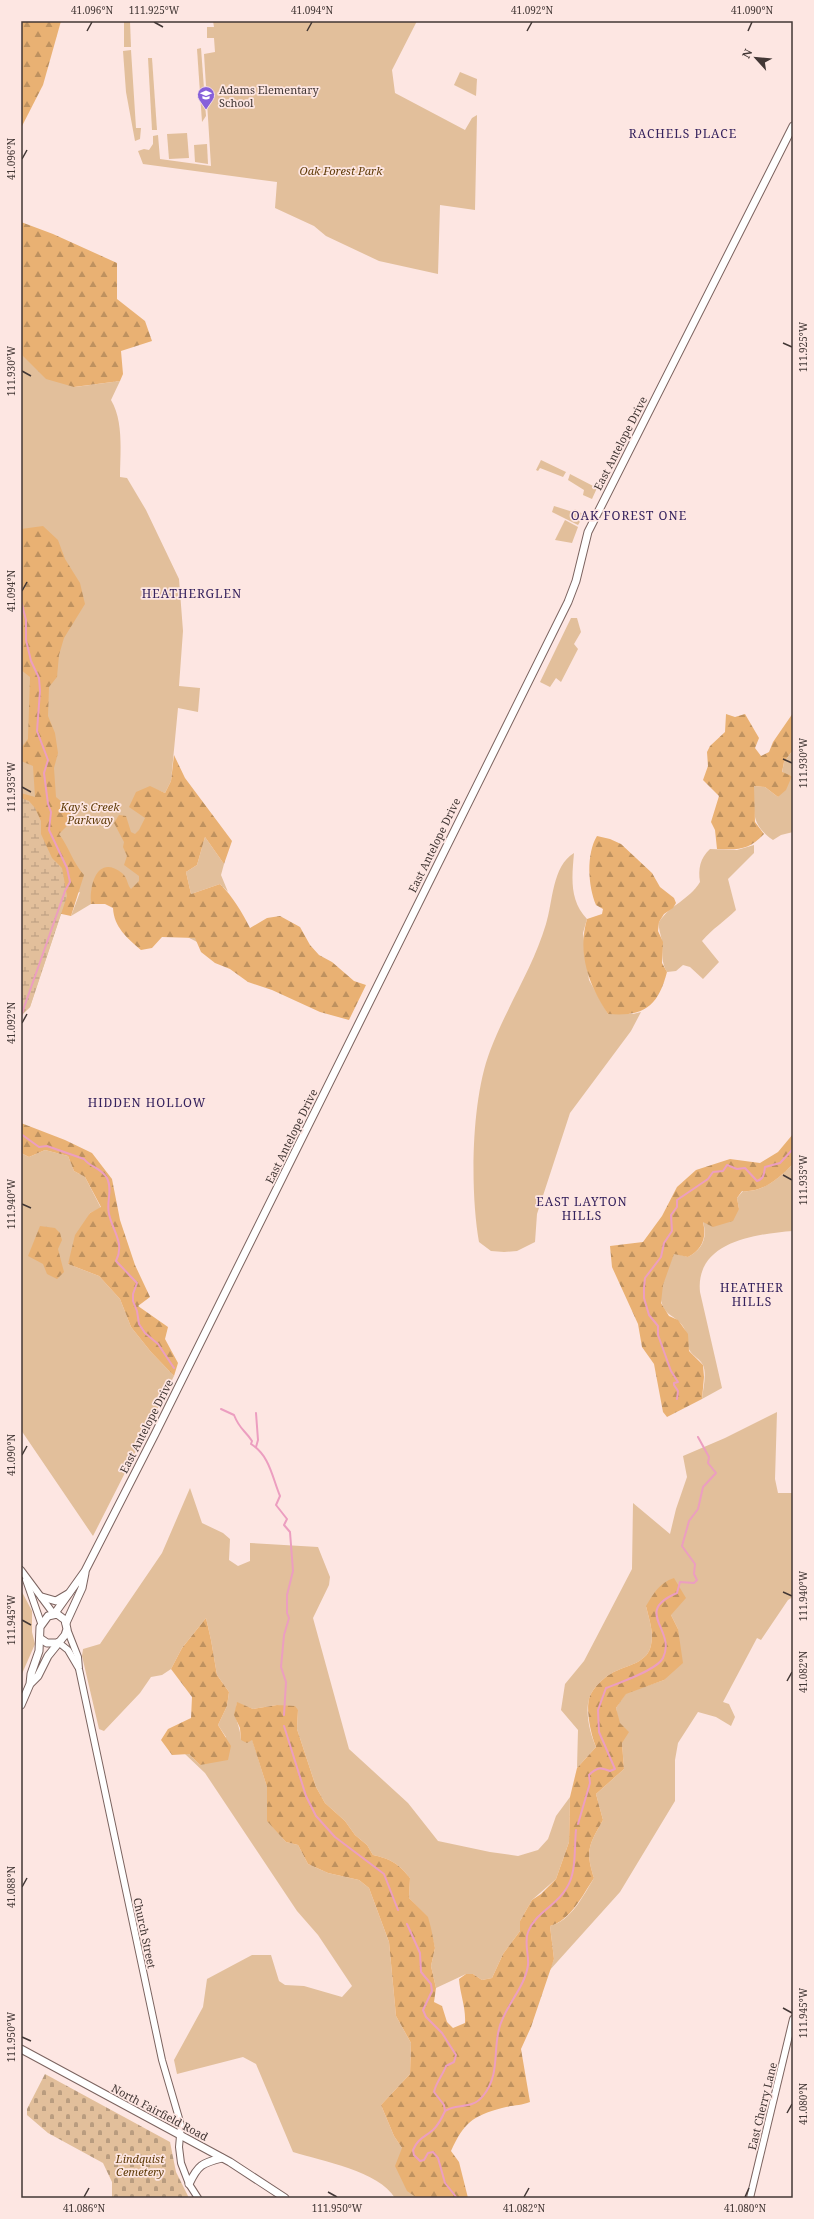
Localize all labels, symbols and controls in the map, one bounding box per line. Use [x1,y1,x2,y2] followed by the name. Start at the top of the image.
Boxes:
[71,3,113,17] text: 41.096°N
[129,3,180,17] text: 111.925°W
[291,3,333,17] text: 41.094°N
[511,3,553,17] text: 41.092°N
[731,3,773,17] text: 41.090°N
[736,38,776,78] north arrow
[738,46,755,61] text: N
[219,82,319,110] place label: Adams Elementary School
[196,85,216,110] school or university icon: Adams Elementary School
[629,125,737,142] district label: RACHELS PLACE
[4,138,18,180] text: 41.096°N
[300,163,383,178] park label: Oak Forest Park
[796,321,810,372] text: 111.925°W
[4,345,18,396] text: 111.930°W
[590,393,650,493] street label: East Antelope Drive
[571,507,687,524] district label: OAK FOREST ONE
[4,570,18,612] text: 41.094°N
[142,585,242,602] district label: HEATHERGLEN
[796,737,810,788] text: 111.930°W
[4,761,18,812] text: 111.935°W
[405,795,463,895] street label: East Antelope Drive
[60,799,120,827] park label: Kay's Creek Parkway
[4,1002,18,1044] text: 41.092°N
[262,1086,320,1186] street label: East Antelope Drive
[88,1094,206,1111] district label: HIDDEN HOLLOW
[796,1154,810,1205] text: 111.935°W
[4,1178,18,1229] text: 111.940°W
[536,1193,628,1224] district label: EAST LAYTON HILLS
[720,1279,784,1310] district label: HEATHER HILLS
[116,1376,176,1476] street label: East Antelope Drive
[4,1434,18,1476] text: 41.090°N
[796,1570,810,1621] text: 111.940°W
[4,1594,18,1645] text: 111.945°W
[796,1651,810,1693] text: 41.082°N
[4,1866,18,1908] text: 41.088°N
[130,1896,160,1970] street label: Church Street
[796,1987,810,2038] text: 111.945°W
[4,2011,18,2062] text: 111.950°W
[744,2060,780,2151] street label: East Cherry Lane
[109,2080,211,2144] street label: North Fairfield Road
[796,2083,810,2125] text: 41.080°N
[115,2151,165,2179] park label: Lindquist Cemetery
[63,2201,105,2215] text: 41.086°N
[312,2201,363,2215] text: 111.950°W
[503,2201,545,2215] text: 41.082°N
[724,2201,766,2215] text: 41.080°N

